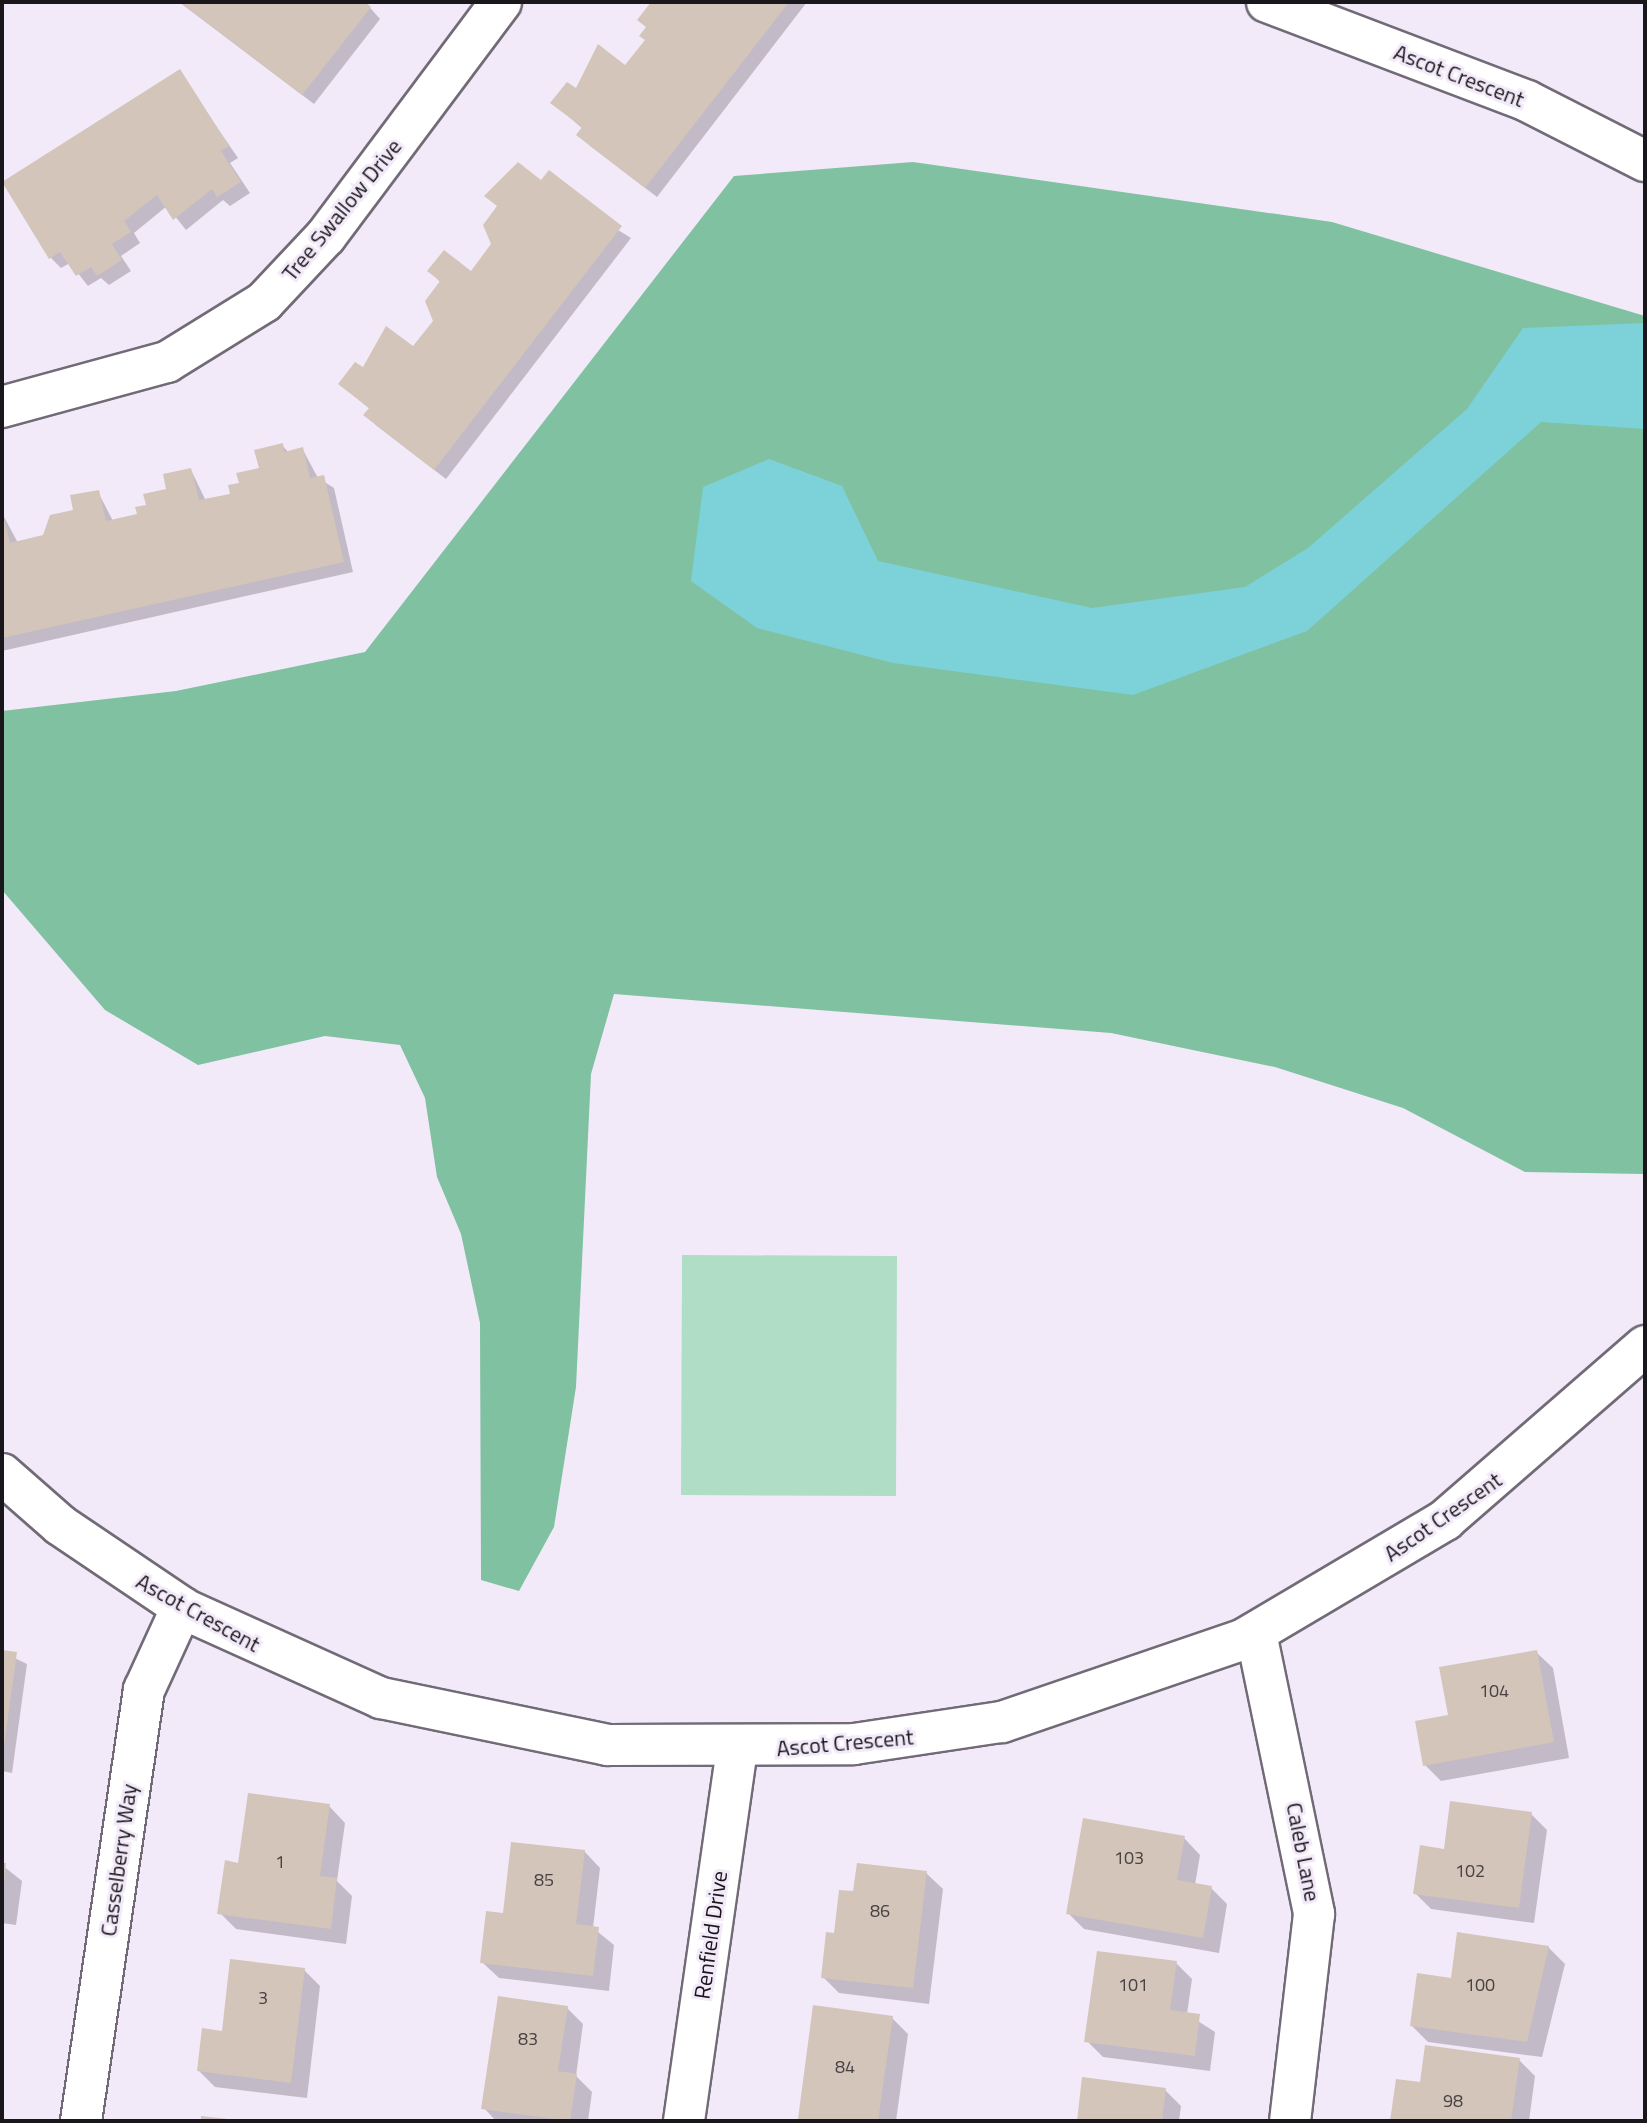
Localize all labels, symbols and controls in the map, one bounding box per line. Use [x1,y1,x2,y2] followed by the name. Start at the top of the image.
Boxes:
[1390,39,1528,113] street label: Ascot Crescent
[277,134,407,286] street label: Tree Swallow Drive
[1379,1467,1507,1567] street label: Ascot Crescent
[131,1568,265,1658] street label: Ascot Crescent
[1479,1680,1509,1702] house number: 104
[775,1724,915,1762] street label: Ascot Crescent
[95,1782,143,1938] street label: Casselberry Way
[1280,1800,1326,1904] street label: Caleb Lane
[1114,1847,1144,1869] house number: 103
[275,1851,285,1873] house number: 1
[1455,1860,1485,1882] house number: 102
[534,1869,554,1891] house number: 85
[689,1869,733,2001] street label: Renfield Drive
[870,1900,890,1922] house number: 86
[1118,1974,1148,1996] house number: 101
[1465,1974,1495,1996] house number: 100
[258,1987,268,2009] house number: 3
[518,2028,538,2050] house number: 83
[835,2056,855,2078] house number: 84
[1443,2090,1463,2112] house number: 98

